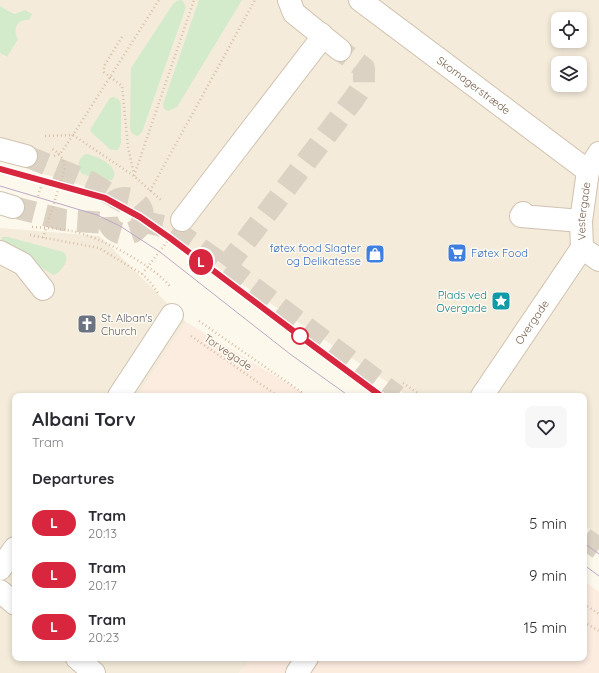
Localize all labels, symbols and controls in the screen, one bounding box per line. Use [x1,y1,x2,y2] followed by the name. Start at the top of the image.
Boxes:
[551,12,587,92] map controls
[551,12,587,48] button: locate
[434,53,513,117] street label: Skomagerstræde
[551,56,587,92] button: layers
[574,181,593,241] street label: Vestergade
[269,241,362,268] place label: føtex food Slagter og Delikatesse
[446,242,468,264] supermarket icon: Føtex Food
[364,243,386,265] shop icon: føtex food Slagter og Delikatesse
[471,246,528,260] place label: Føtex Food
[188,249,214,275] line badge: L
[197,253,205,271] text: L
[436,288,487,315] place label: Plads ved Overgade
[490,290,512,312] place icon: Plads ved Overgade
[512,297,552,347] street label: Overgade
[101,311,153,338] place label: St. Alban's Church
[76,313,98,335] church icon: St. Alban's Church
[291,327,309,345] unlabelled marker
[201,331,255,373] street label: Torvegade
[525,406,567,448] button: heart
[32,407,136,431] text: Albani Torv
[32,434,64,450] text: Tram
[32,469,114,488] text: Departures
[88,506,126,525] text: Tram
[50,514,58,532] text: L
[529,514,567,533] text: 5 min
[88,525,117,541] text: 20:13
[88,558,126,577] text: Tram
[50,566,58,584] text: L
[529,566,567,585] text: 9 min
[88,577,117,593] text: 20:17
[88,610,126,629] text: Tram
[50,618,58,636] text: L
[524,618,567,637] text: 15 min
[88,629,119,645] text: 20:23

